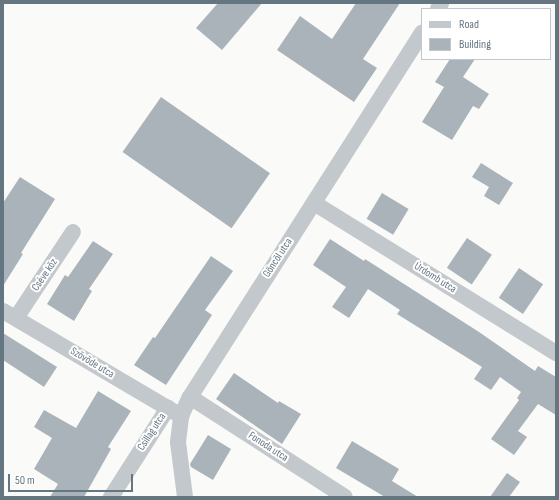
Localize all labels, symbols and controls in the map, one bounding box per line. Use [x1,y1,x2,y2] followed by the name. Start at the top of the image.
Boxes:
[421,8,551,60] legend
[459,17,479,32] text: Road
[459,37,491,52] text: Building
[261,236,295,280] street label: Göncöl utca
[29,256,61,294] street label: Cséve köz
[411,260,459,296] street label: Úrdomb utca
[68,345,116,381] street label: Szövöde utca
[135,411,169,453] street label: Csillag utca
[246,429,290,465] street label: Fonoda utca
[10,466,135,492] scale bar
[15,473,35,488] text: 50 m

